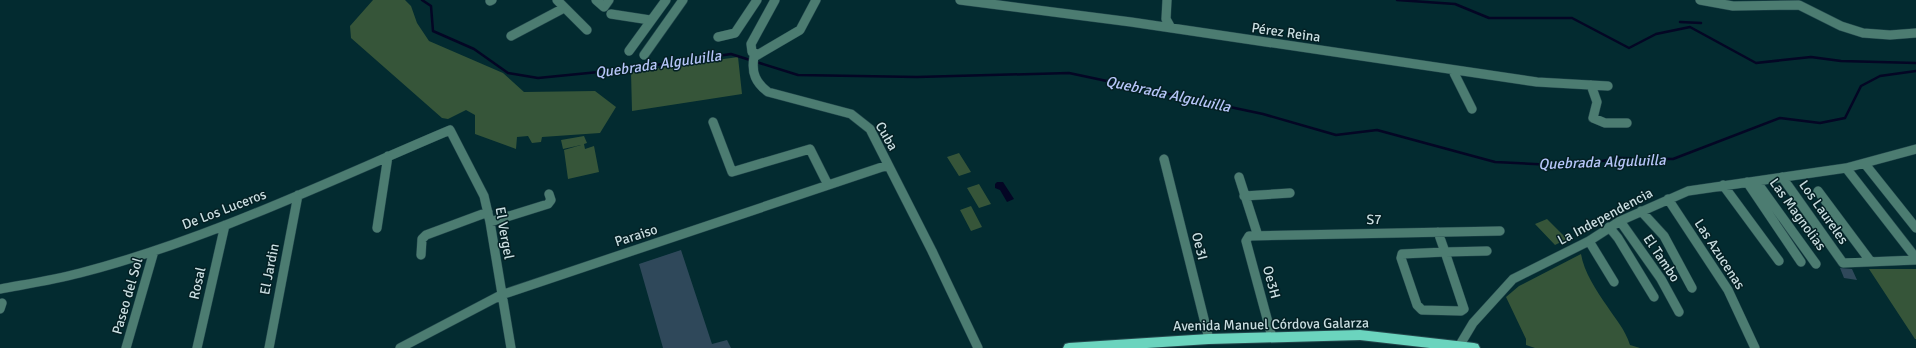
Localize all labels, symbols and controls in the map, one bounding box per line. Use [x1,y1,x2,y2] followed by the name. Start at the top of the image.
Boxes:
[1250,19,1322,46] street label: Pérez Reina
[594,46,723,82] water label: Quebrada Alguluilla
[1104,72,1233,116] water label: Quebrada Alguluilla
[872,119,902,154] street label: Cuba
[1538,151,1666,173] water label: Quebrada Alguluilla
[1766,175,1830,254] street label: Las Magnolias
[1795,177,1852,248] street label: Los Laureles
[1555,184,1656,249] street label: La Independencia
[180,186,269,233] street label: De Los Luceros
[492,206,517,261] street label: El Vergel
[1366,211,1382,228] street label: S7
[1691,216,1749,293] street label: Las Azucenas
[613,221,660,250] street label: Paraiso
[1188,231,1211,262] street label: Oe3I
[1639,231,1684,285] street label: El Tambo
[256,242,283,296] street label: El Jardin
[108,256,147,336] street label: Paseo del Sol
[1259,264,1284,300] street label: Oe3H
[186,265,209,301] street label: Rosal
[1173,314,1369,335] street label: Avenida Manuel Córdova Galarza

